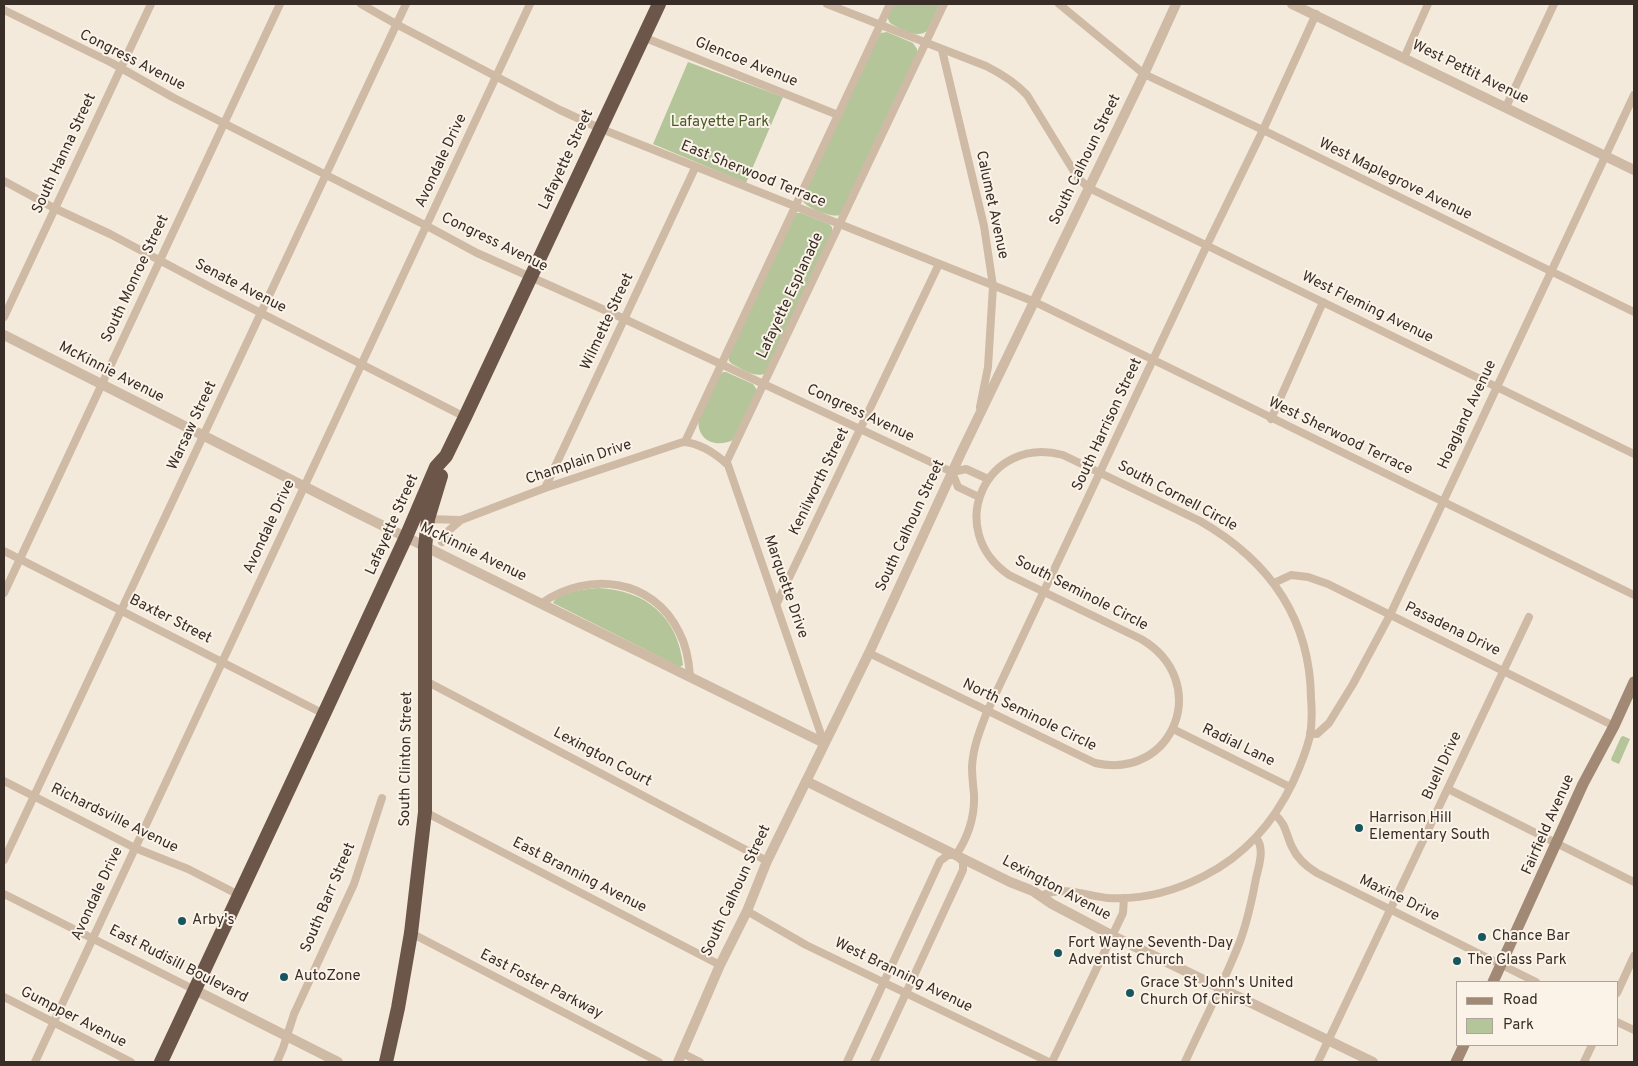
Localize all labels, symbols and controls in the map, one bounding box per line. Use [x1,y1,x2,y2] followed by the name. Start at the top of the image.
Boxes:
[76,27,188,95] street label: Congress Avenue
[692,34,800,92] street label: Glencoe Avenue
[1409,37,1531,109] street label: West Pettit Avenue
[29,91,101,217] street label: South Hanna Street
[1047,92,1125,228] street label: South Calhoun Street
[536,107,598,213] street label: Lafayette Street
[412,111,472,211] street label: Avondale Drive
[671,114,769,132] park label: Lafayette Park
[1315,135,1475,225] street label: West Maplegrove Avenue
[678,138,828,212] street label: East Sherwood Terrace
[971,149,1011,261] street label: Calumet Avenue
[438,209,550,277] street label: Congress Avenue
[99,212,173,346] street label: South Monroe Street
[754,230,828,362] street label: Lafayette Esplanade
[191,256,289,318] street label: Senate Avenue
[1298,268,1436,348] street label: West Fleming Avenue
[578,271,638,373] street label: Wilmette Street
[55,339,167,407] street label: McKinnie Avenue
[1069,356,1147,494] street label: South Harrison Street
[1435,358,1501,472] street label: Hoagland Avenue
[165,379,221,473] street label: Warsaw Street
[803,381,917,447] street label: Congress Avenue
[1265,394,1415,480] street label: West Sherwood Terrace
[786,425,854,539] street label: Kenilworth Street
[524,436,634,490] street label: Champlain Drive
[873,457,949,595] street label: South Calhoun Street
[1114,458,1240,536] street label: South Cornell Circle
[363,472,423,578] street label: Lafayette Street
[240,477,300,577] street label: Avondale Drive
[417,519,529,587] street label: McKinnie Avenue
[759,533,811,641] street label: Marquette Drive
[1011,553,1151,635] street label: South Seminole Circle
[126,592,214,648] street label: Baxter Street
[1401,599,1503,661] street label: Pasadena Drive
[959,676,1099,756] street label: North Seminole Circle
[397,691,417,827] street label: South Clinton Street
[1199,721,1277,771] street label: Radial Lane
[550,724,654,792] street label: Lexington Court
[1419,729,1467,803] street label: Buell Drive
[1519,772,1579,878] street label: Fairfield Avenue
[47,780,181,858] street label: Richardsville Avenue
[1369,810,1490,845] place label: Harrison Hill Elementary South
[699,822,775,960] street label: South Calhoun Street
[1353,822,1365,834] marker: Harrison Hill Elementary South
[509,834,649,918] street label: East Branning Avenue
[298,840,360,956] street label: South Barr Street
[68,844,128,944] street label: Avondale Drive
[999,853,1113,925] street label: Lexington Avenue
[1356,872,1442,926] street label: Maxine Drive
[192,912,234,930] place label: Arby's
[176,915,188,927] marker: Arby's
[106,922,250,1008] street label: East Rudisill Boulevard
[1492,928,1570,946] place label: Chance Bar
[1476,931,1488,943] marker: Chance Bar
[831,935,975,1017] street label: West Branning Avenue
[1068,935,1233,970] place label: Fort Wayne Seventh-Day Adventist Church
[477,946,605,1024] street label: East Foster Parkway
[1052,947,1064,959] marker: Fort Wayne Seventh-Day Adventist Church
[1467,952,1567,970] place label: The Glass Park
[1451,955,1463,967] marker: The Glass Park
[294,968,361,986] place label: AutoZone
[278,971,290,983] marker: AutoZone
[1140,975,1294,1010] place label: Grace St John's United Church Of Chirst
[1456,981,1618,1046] legend
[17,984,129,1052] street label: Gumpper Avenue
[1124,987,1136,999] marker: Grace St John's United Church Of Chirst
[1503,991,1538,1010] text: Road
[1503,1016,1534,1035] text: Park

